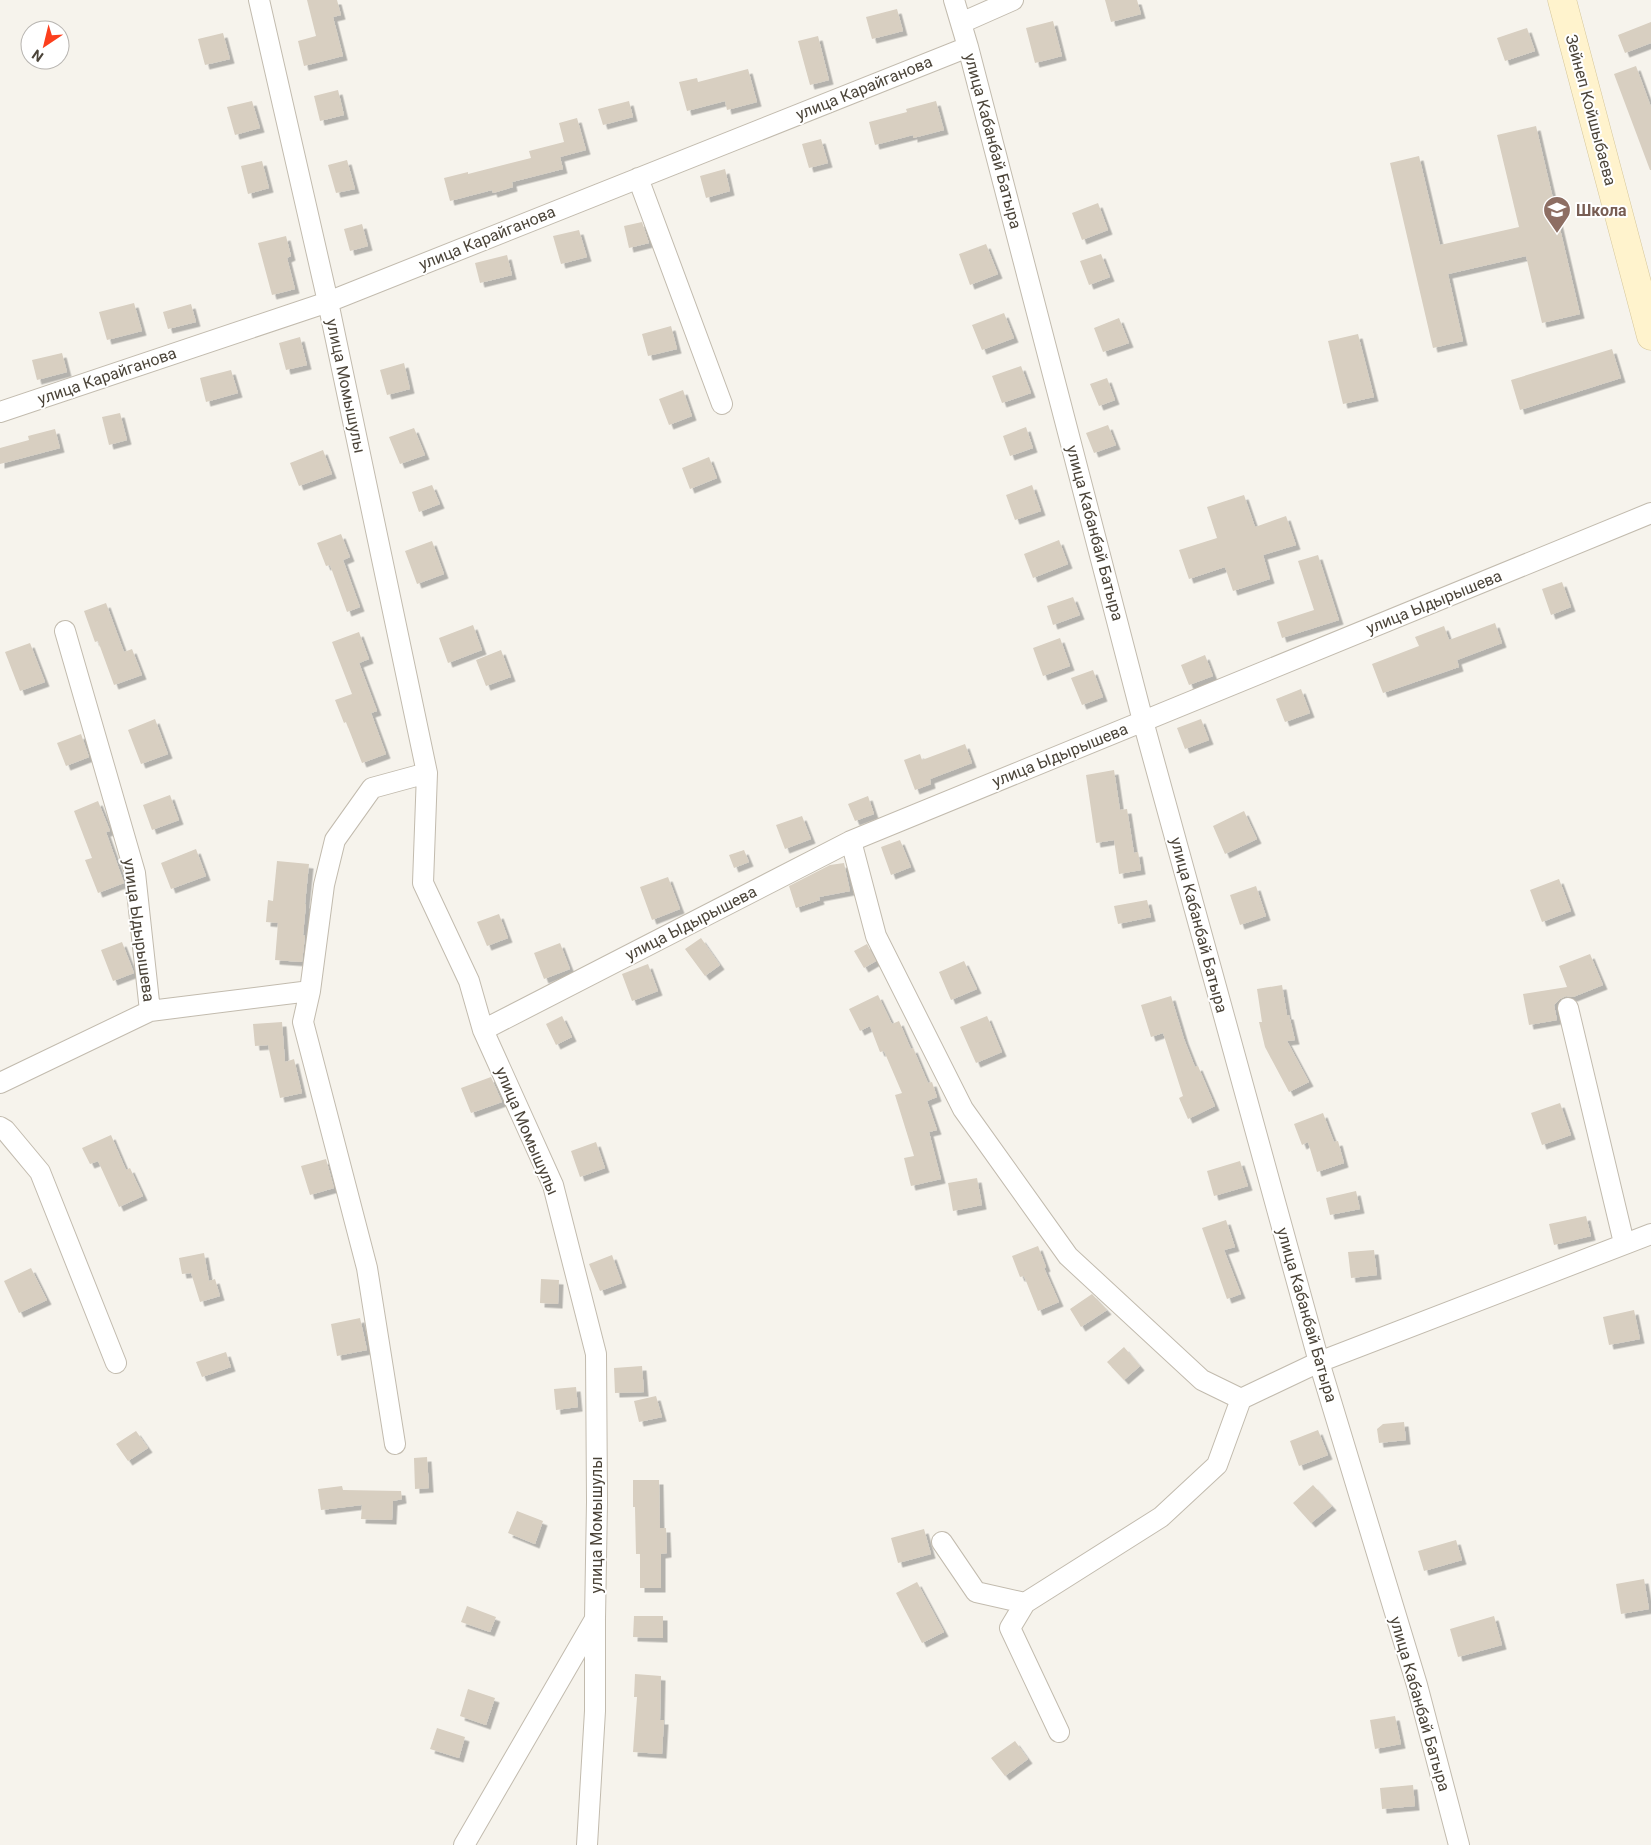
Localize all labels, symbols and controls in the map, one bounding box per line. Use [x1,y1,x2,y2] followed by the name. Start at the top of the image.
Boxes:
[20,20,70,70] north arrow
[1562,32,1620,188] street label: Зейнеп Койшыбаева
[29,46,46,65] text: N
[960,51,1026,231] street label: улица Кабанбай Батыра
[793,52,935,124] street label: улица Карайганова
[1542,195,1572,234] school or university icon: Школа
[1576,201,1627,220] place label: Школа
[416,202,558,274] street label: улица Карайганова
[322,317,370,455] street label: улица Момышулы
[35,343,179,409] street label: улица Карайганова
[1062,443,1128,623] street label: улица Кабанбай Батыра
[1363,566,1505,638] street label: улица Ыдырышева
[989,719,1131,791] street label: улица Ыдырышева
[1166,835,1232,1015] street label: улица Кабанбай Батыра
[120,857,158,1003] street label: улица Ыдырышева
[622,882,760,964] street label: улица Ыдырышева
[491,1064,563,1198] street label: улица Момышулы
[1273,1225,1341,1405] street label: улица Кабанбай Батыра
[587,1456,606,1594] street label: улица Момышулы
[1386,1614,1454,1794] street label: улица Кабанбай Батыра

